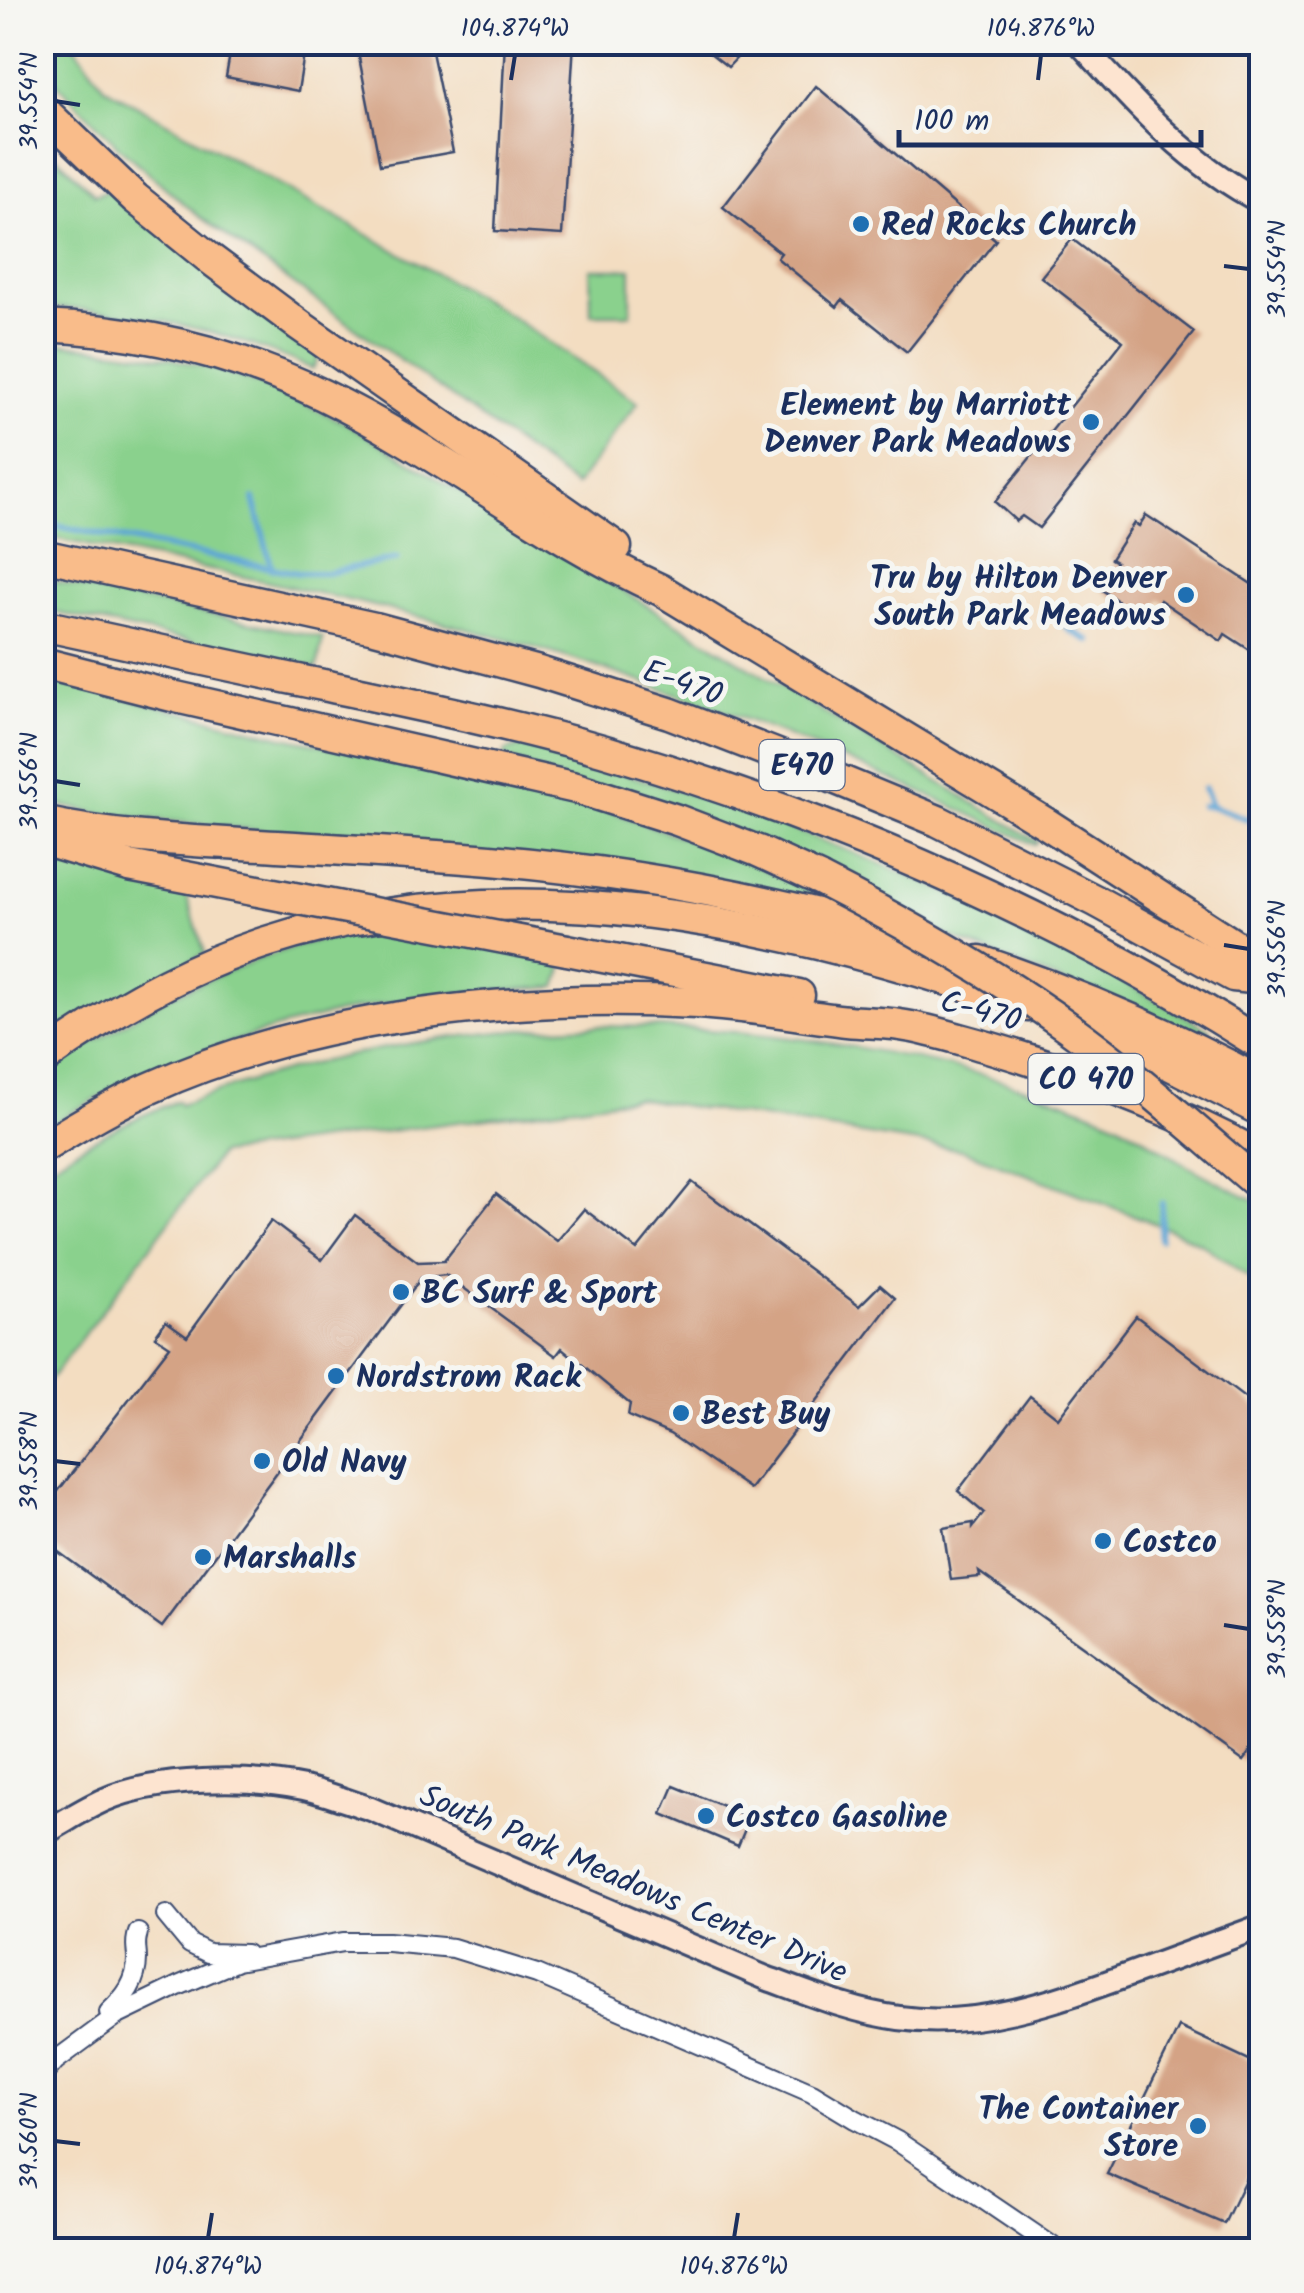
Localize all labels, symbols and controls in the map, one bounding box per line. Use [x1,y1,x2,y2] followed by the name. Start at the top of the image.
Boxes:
[461,9,569,49] text: 104.874°W
[987,9,1095,49] text: 104.876°W
[10,52,50,150] text: 39.554°N
[899,85,1202,147] scale bar
[914,98,989,146] text: 100 m
[881,201,1137,252] place label: Red Rocks Church
[850,213,872,235] marker: Red Rocks Church
[1258,220,1298,318] text: 39.554°N
[764,381,1072,469] place label: Element by Marriott Denver Park Meadows
[1080,411,1102,433] marker: Element by Marriott Denver Park Meadows
[870,554,1167,642] place label: Tru by Hilton Denver South Park Meadows
[1175,584,1197,606] marker: Tru by Hilton Denver South Park Meadows
[635,647,729,722] street label: E-470
[10,732,50,830] text: 39.556°N
[760,740,844,790] road number: E470
[1258,900,1298,998] text: 39.556°N
[934,977,1027,1048] street label: C-470
[1028,1054,1144,1104] road number: CO 470
[421,1269,658,1320] place label: BC Surf & Sport
[390,1281,412,1303] marker: BC Surf & Sport
[356,1353,582,1404] place label: Nordstrom Rack
[325,1365,347,1387] marker: Nordstrom Rack
[701,1390,831,1441] place label: Best Buy
[670,1402,692,1424] marker: Best Buy
[10,1411,50,1511] text: 39.558°N
[282,1438,407,1489] place label: Old Navy
[251,1450,273,1472] marker: Old Navy
[1123,1518,1217,1569] place label: Costco
[1092,1530,1114,1552] marker: Costco
[223,1534,356,1585] place label: Marshalls
[192,1546,214,1568] marker: Marshalls
[1258,1579,1298,1679] text: 39.558°N
[411,1772,855,1999] street label: South Park Meadows Center Drive
[726,1793,948,1844] place label: Costco Gasoline
[695,1805,717,1827] marker: Costco Gasoline
[979,2085,1179,2173] place label: The Container Store
[10,2092,50,2190] text: 39.560°N
[1187,2115,1209,2137] marker: The Container Store
[154,2247,262,2287] text: 104.874°W
[680,2247,788,2287] text: 104.876°W

